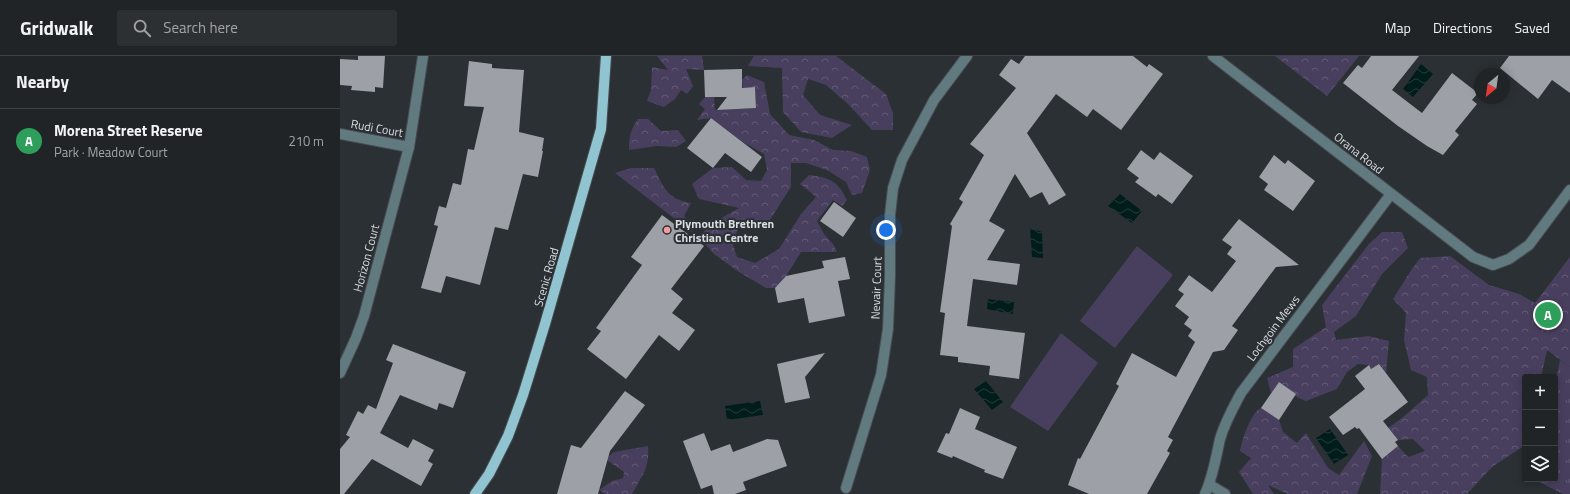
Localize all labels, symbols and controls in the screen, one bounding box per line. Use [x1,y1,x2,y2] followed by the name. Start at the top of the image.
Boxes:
[117,10,397,46] search box
[20,13,93,42] text: Gridwalk
[163,16,238,39] text: Search here
[131,17,153,39] icon: search
[1385,17,1411,38] text: Map
[1433,17,1492,38] text: Directions
[1514,17,1550,38] text: Saved
[1474,68,1510,104] north arrow
[16,69,69,95] text: Nearby
[349,114,405,142] street label: Rudi Court
[54,119,203,142] text: Morena Street Reserve
[1330,127,1388,179] street label: Orana Road
[25,131,33,151] text: A
[288,131,324,151] text: 210 m
[54,142,168,162] text: Park · Meadow Court
[675,214,774,247] place label: Plymouth Brethren Christian Centre
[876,220,896,240] your location
[348,221,384,294] street label: Horizon Court
[662,225,672,235] marker: Plymouth Brethren Christian Centre
[529,245,563,309] street label: Scenic Road
[865,256,887,320] street label: Nevair Court
[1242,291,1304,365] street label: Lochgoin Mews
[1535,300,1561,330] pin: A
[1522,374,1558,482] map controls
[1522,374,1558,410] button: +
[1522,410,1558,446] button: −
[1522,446,1558,482] button: layers

